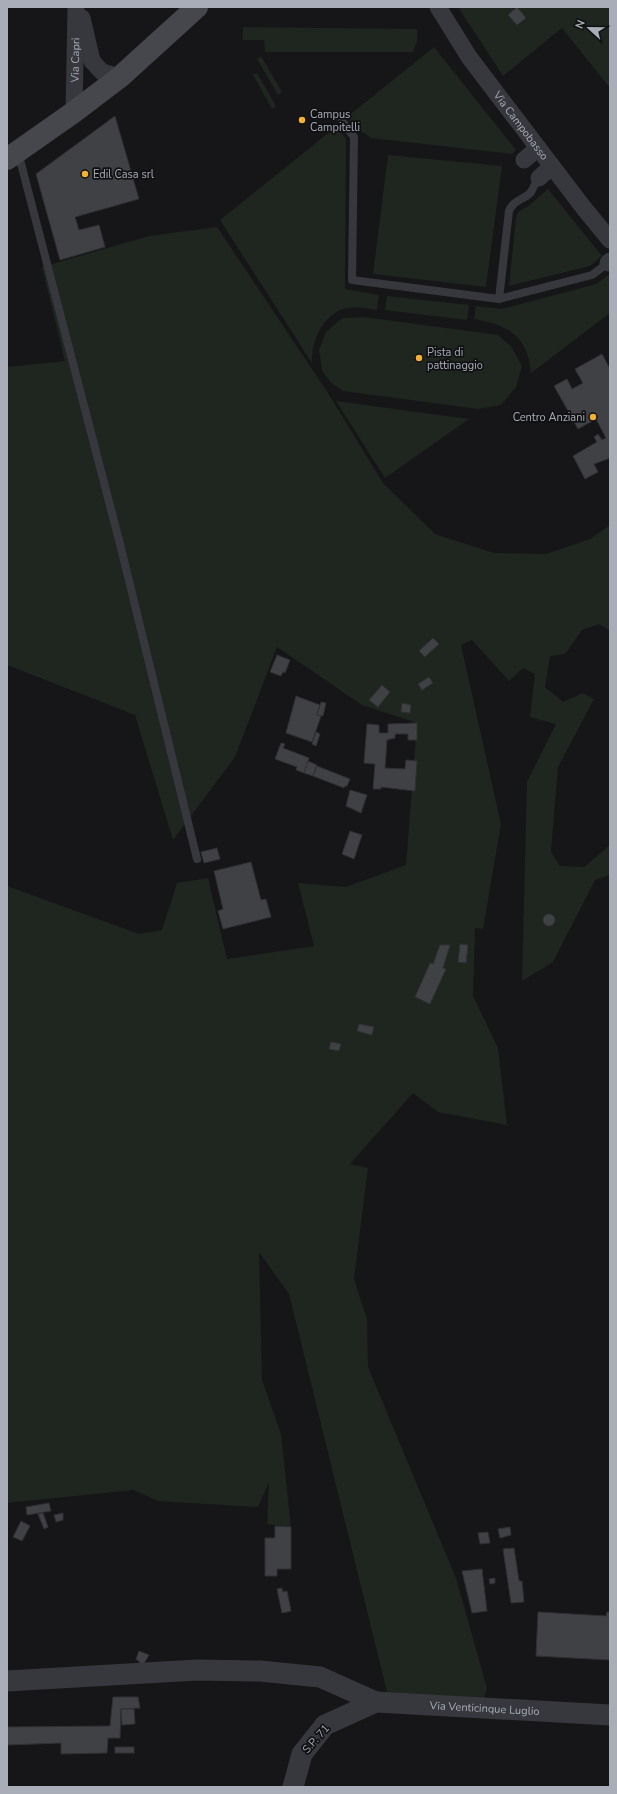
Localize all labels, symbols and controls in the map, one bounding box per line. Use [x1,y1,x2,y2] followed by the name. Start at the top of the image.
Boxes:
[569,8,609,48] north arrow
[572,18,589,31] text: N
[67,37,83,84] street label: Via Capri
[489,87,552,163] street label: Via Campobasso
[310,107,360,135] place label: Campus Campitelli
[297,115,307,125] marker: Campus Campitelli
[93,167,155,182] place label: Edil Casa srl
[80,169,90,179] marker: Edil Casa srl
[427,345,483,373] place label: Pista di pattinaggio
[414,353,424,363] marker: Pista di pattinaggio
[513,410,585,425] place label: Centro Anziani
[588,412,598,422] marker: Centro Anziani
[428,1697,540,1719] street label: Via Venticinque Luglio
[299,1721,333,1757] street label: S.P. 71

